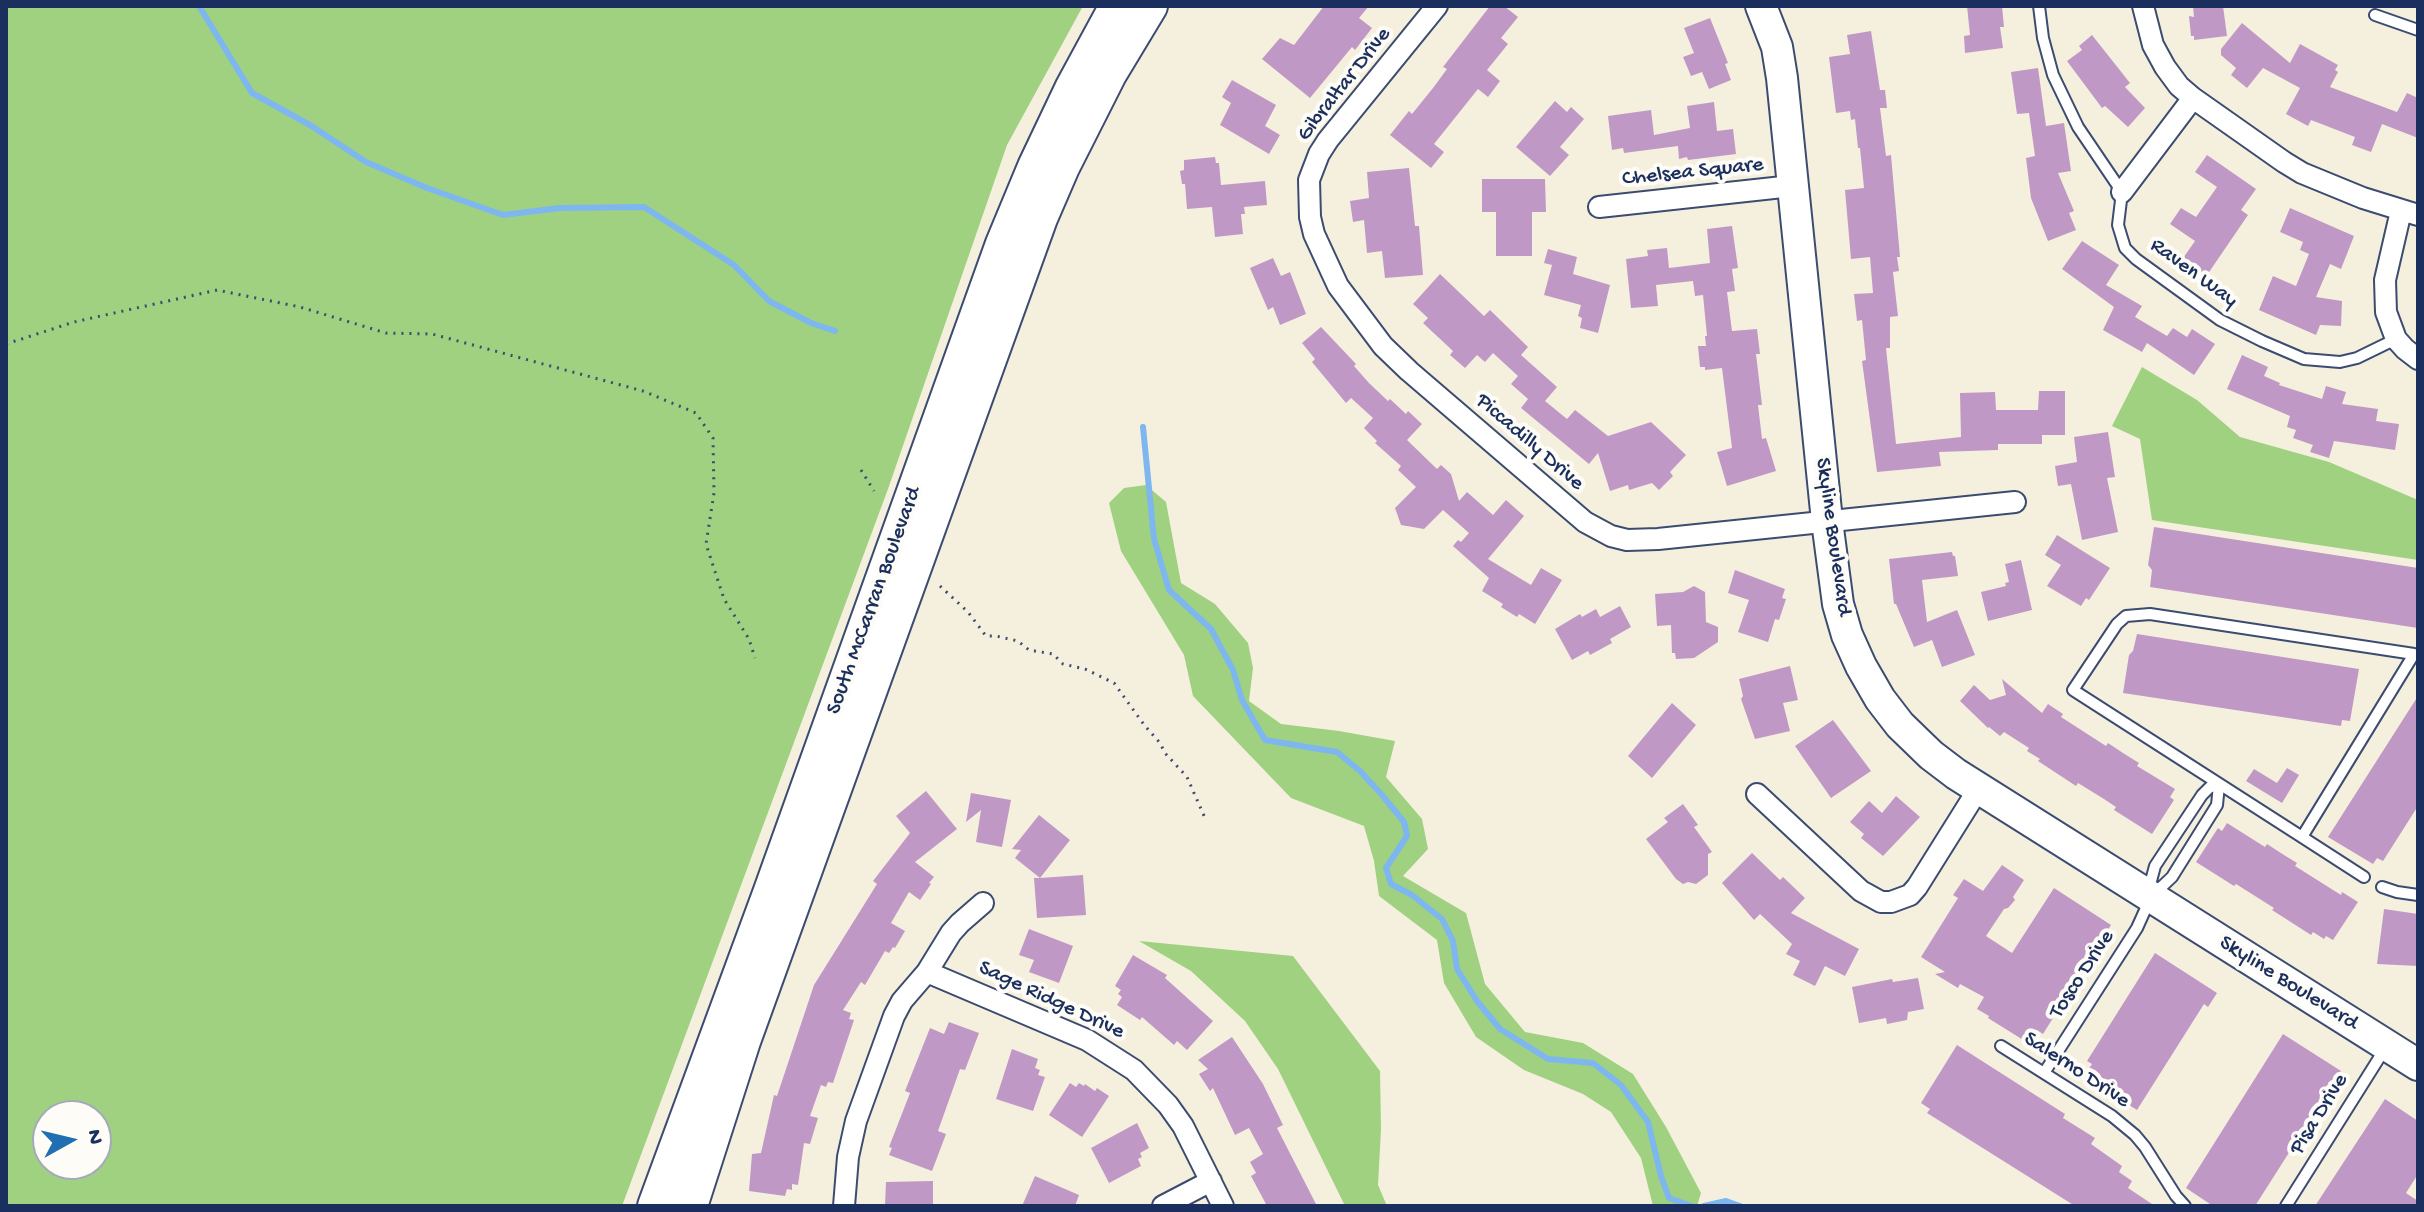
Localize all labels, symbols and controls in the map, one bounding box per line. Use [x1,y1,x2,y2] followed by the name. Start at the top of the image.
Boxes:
[1292,23,1398,147] street label: Gibraltar Drive
[1621,152,1765,194] street label: Chelsea Square
[2144,233,2242,315] street label: Raven Way
[1469,389,1589,497] street label: Piccadilly Drive
[1808,456,1856,618] street label: Skyline Boulevard
[822,484,928,718] street label: South McCarran Boulevard
[2045,926,2121,1024] street label: Tosco Drive
[2213,931,2363,1037] street label: Skyline Boulevard
[974,956,1128,1046] street label: Sage Ridge Drive
[2018,1027,2134,1115] street label: Salerno Drive
[2285,1070,2355,1160] street label: Pisa Drive
[32,1100,112,1180] north arrow
[80,1128,108,1146] text: N

